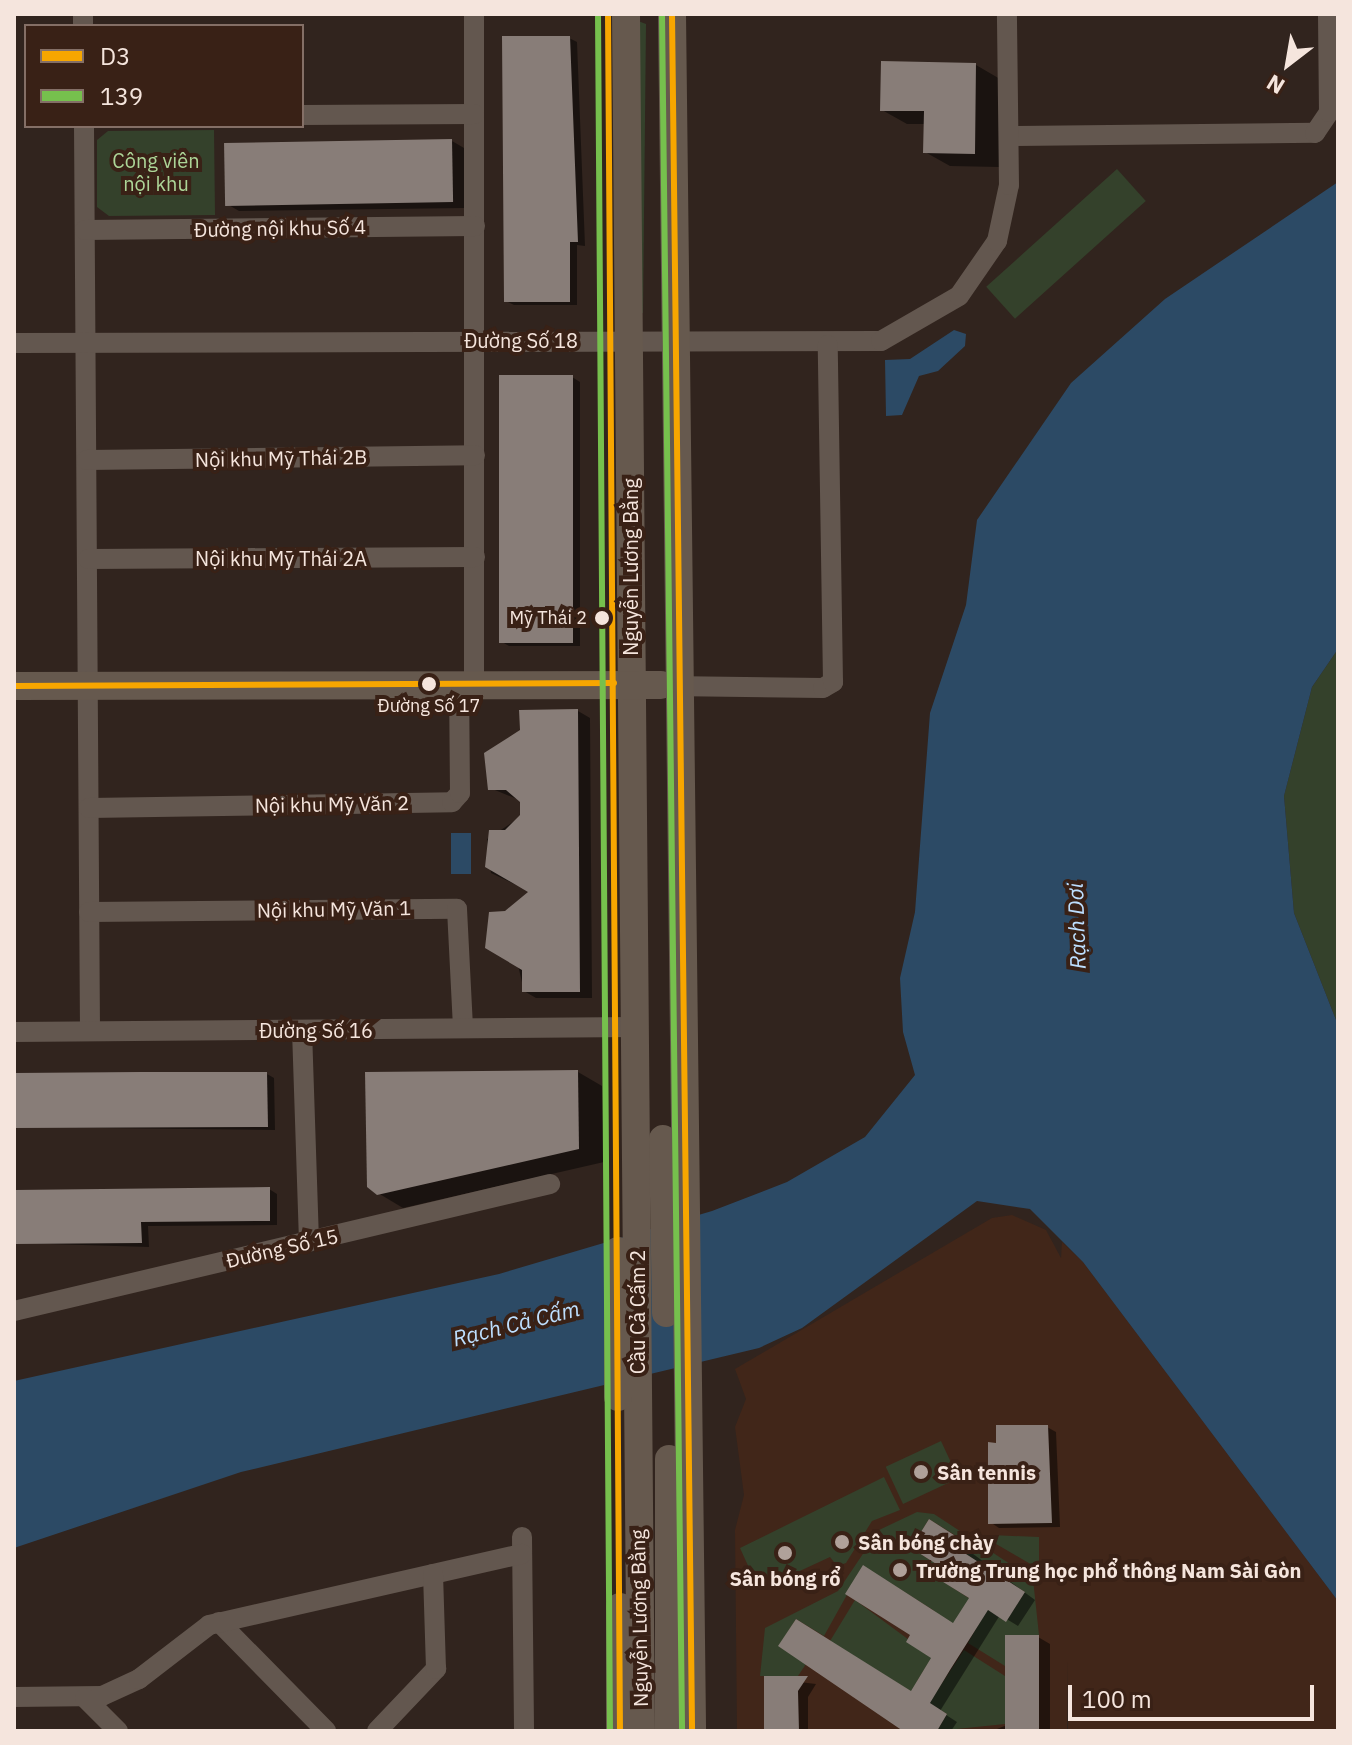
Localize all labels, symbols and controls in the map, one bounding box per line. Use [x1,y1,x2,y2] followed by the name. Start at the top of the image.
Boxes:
[24,24,304,128] legend
[1248,24,1328,104] north arrow
[100,40,131,72] text: D3
[1261,68,1290,102] text: N
[100,80,143,112] text: 139
[112,149,200,196] park label: Công viên nội khu
[194,214,366,242] street label: Đường nội khu Số 4
[464,328,578,352] street label: Đường Số 18
[195,444,367,472] street label: Nội khu Mỹ Thái 2B
[618,478,642,656] street label: Nguyễn Lương Bằng
[195,546,367,570] street label: Nội khu Mỹ Thái 2A
[509,607,587,629] place label: Mỹ Thái 2
[594,610,610,626] marker: Mỹ Thái 2
[421,676,437,692] marker: Đường Số 17
[378,695,480,717] place label: Đường Số 17
[255,791,409,817] street label: Nội khu Mỹ Văn 2
[1061,882,1091,970] water label: Rạch Dơi
[257,896,411,922] street label: Nội khu Mỹ Văn 1
[259,1018,373,1042] street label: Đường Số 16
[224,1223,340,1273] street label: Đường Số 15
[625,1250,649,1374] street label: Cầu Cả Cấm 2
[450,1294,582,1352] water label: Rạch Cả Cấm
[937,1460,1036,1484] place label: Sân tennis
[912,1463,930,1481] marker: Sân tennis
[625,1529,653,1707] street label: Nguyễn Lương Bằng
[858,1530,994,1554] place label: Sân bóng chày
[833,1533,851,1551] marker: Sân bóng chày
[776,1544,794,1562] marker: Sân bóng rổ
[916,1558,1301,1582] place label: Trường Trung học phổ thông Nam Sài Gòn
[891,1561,909,1579] marker: Trường Trung học phổ thông Nam Sài Gòn
[730,1566,840,1590] place label: Sân bóng rổ
[1072,1669,1318,1719] scale bar
[1082,1683,1152,1715] text: 100 m

